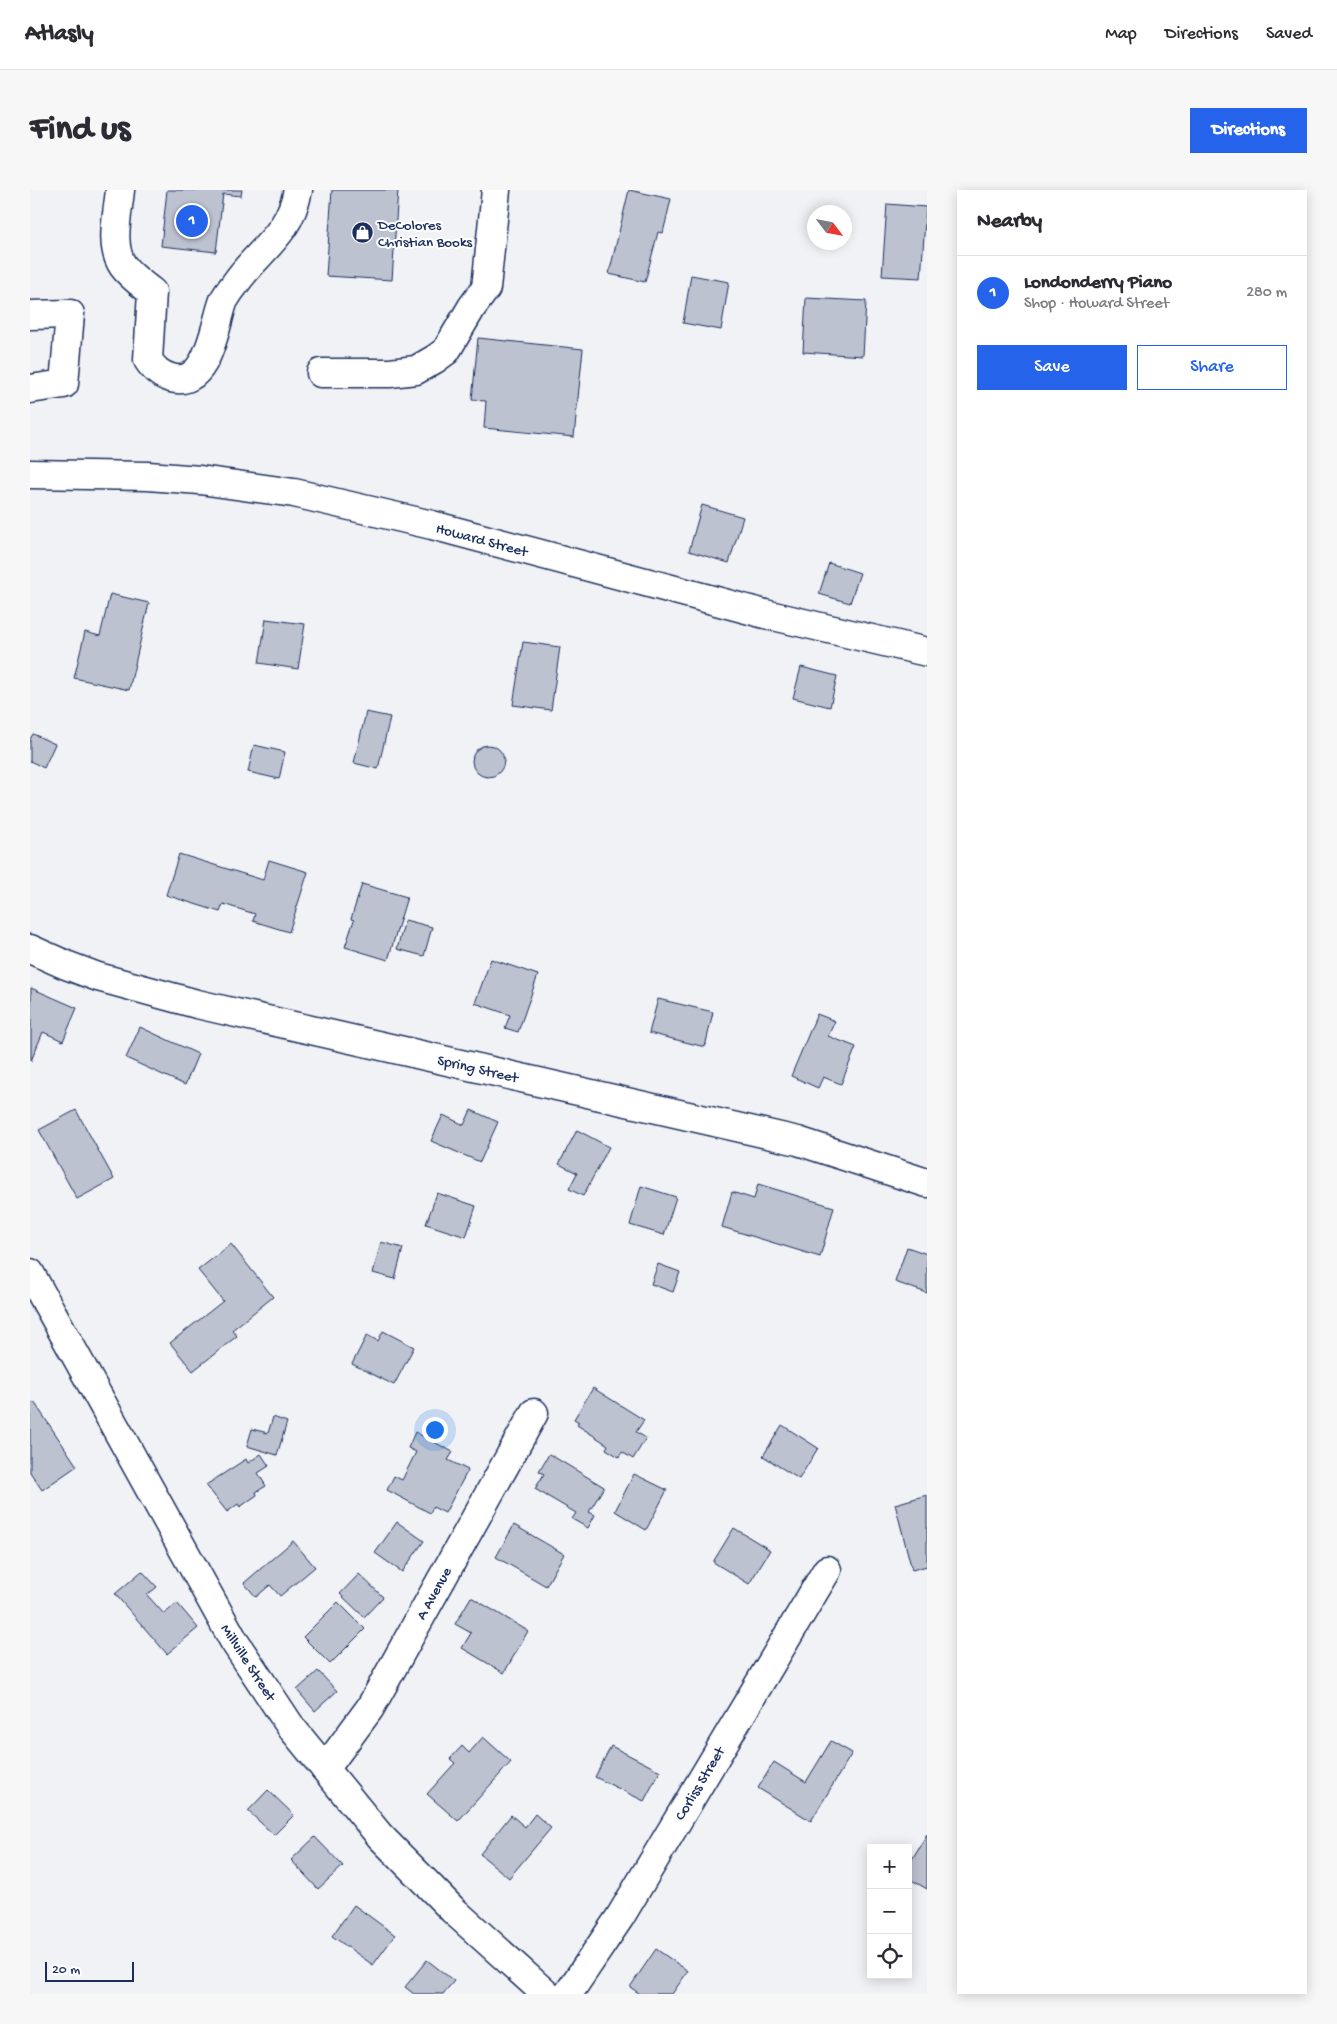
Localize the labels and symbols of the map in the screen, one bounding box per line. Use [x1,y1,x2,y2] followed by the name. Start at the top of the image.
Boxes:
[176,202,208,240] pin: 1
[807,205,852,250] north arrow
[377,217,473,252] place label: DeColores Christian Books
[350,221,374,245] shop icon: DeColores Christian Books
[434,520,531,562] street label: Howard Street
[436,1052,521,1088] street label: Spring Street
[422,1417,448,1443] your location
[413,1564,457,1623] street label: A Avenue
[216,1621,280,1706] street label: Millville Street
[672,1742,731,1824] street label: Corliss Street
[45,1959,134,1982] scale bar

